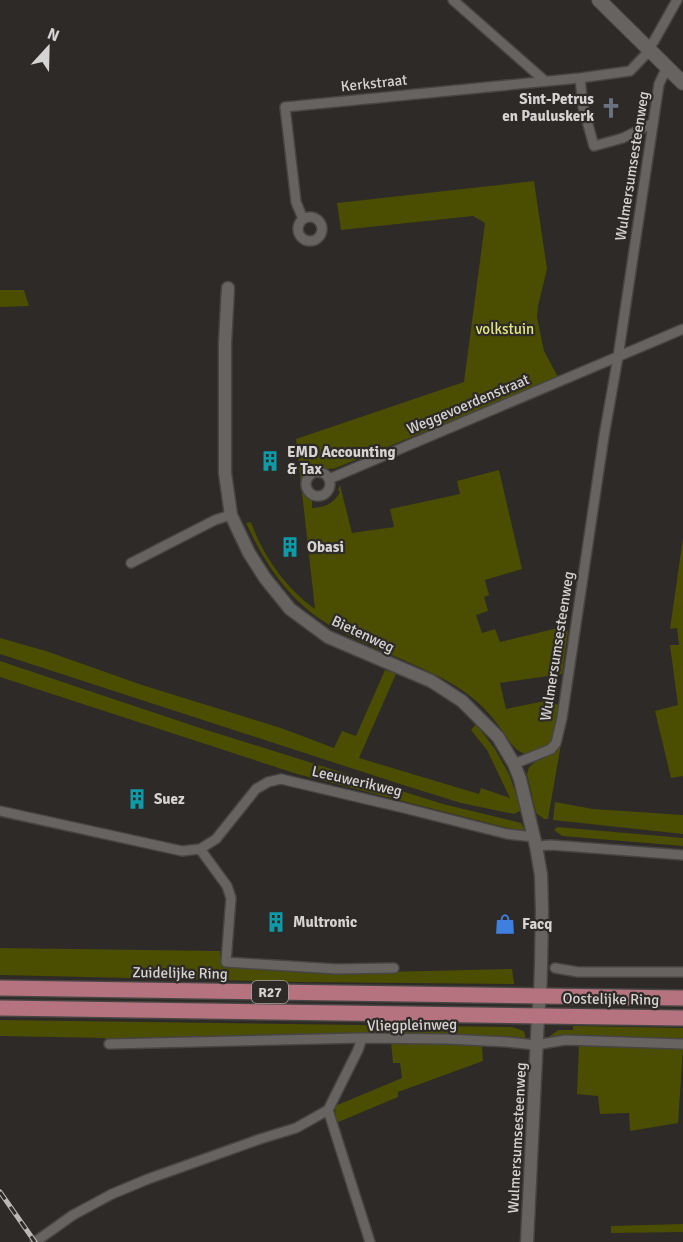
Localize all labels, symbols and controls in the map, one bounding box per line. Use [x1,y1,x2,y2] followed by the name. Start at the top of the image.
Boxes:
[18,18,78,78] north arrow
[44,24,62,46] text: N
[340,71,408,95] street label: Kerkstraat
[502,90,594,125] place label: Sint-Petrus en Pauluskerk
[611,90,653,242] street label: Wulmersumsesteenweg
[599,96,623,120] church icon: Sint-Petrus en Pauluskerk
[476,320,534,338] park label: volkstuin
[404,370,532,438] street label: Weggevoerdenstraat
[287,443,395,478] place label: EMD Accounting & Tax
[258,449,282,473] building icon: EMD Accounting & Tax
[278,535,302,559] building icon: Obasi
[307,538,344,556] place label: Obasi
[536,570,578,722] street label: Wulmersumsesteenweg
[329,612,397,656] street label: Bietenweg
[310,762,404,800] street label: Leeuwerikweg
[125,787,149,811] building icon: Suez
[154,790,185,808] place label: Suez
[264,910,288,934] building icon: Multronic
[493,912,517,936] shop icon: Facq
[293,913,357,931] place label: Multronic
[522,915,552,933] place label: Facq
[132,963,228,983] street label: Zuidelijke Ring
[252,981,288,1003] road number: R27
[563,989,660,1009] street label: Oostelijke Ring
[367,1015,457,1035] street label: Vliegpleinweg
[504,1062,530,1214] street label: Wulmersumsesteenweg

